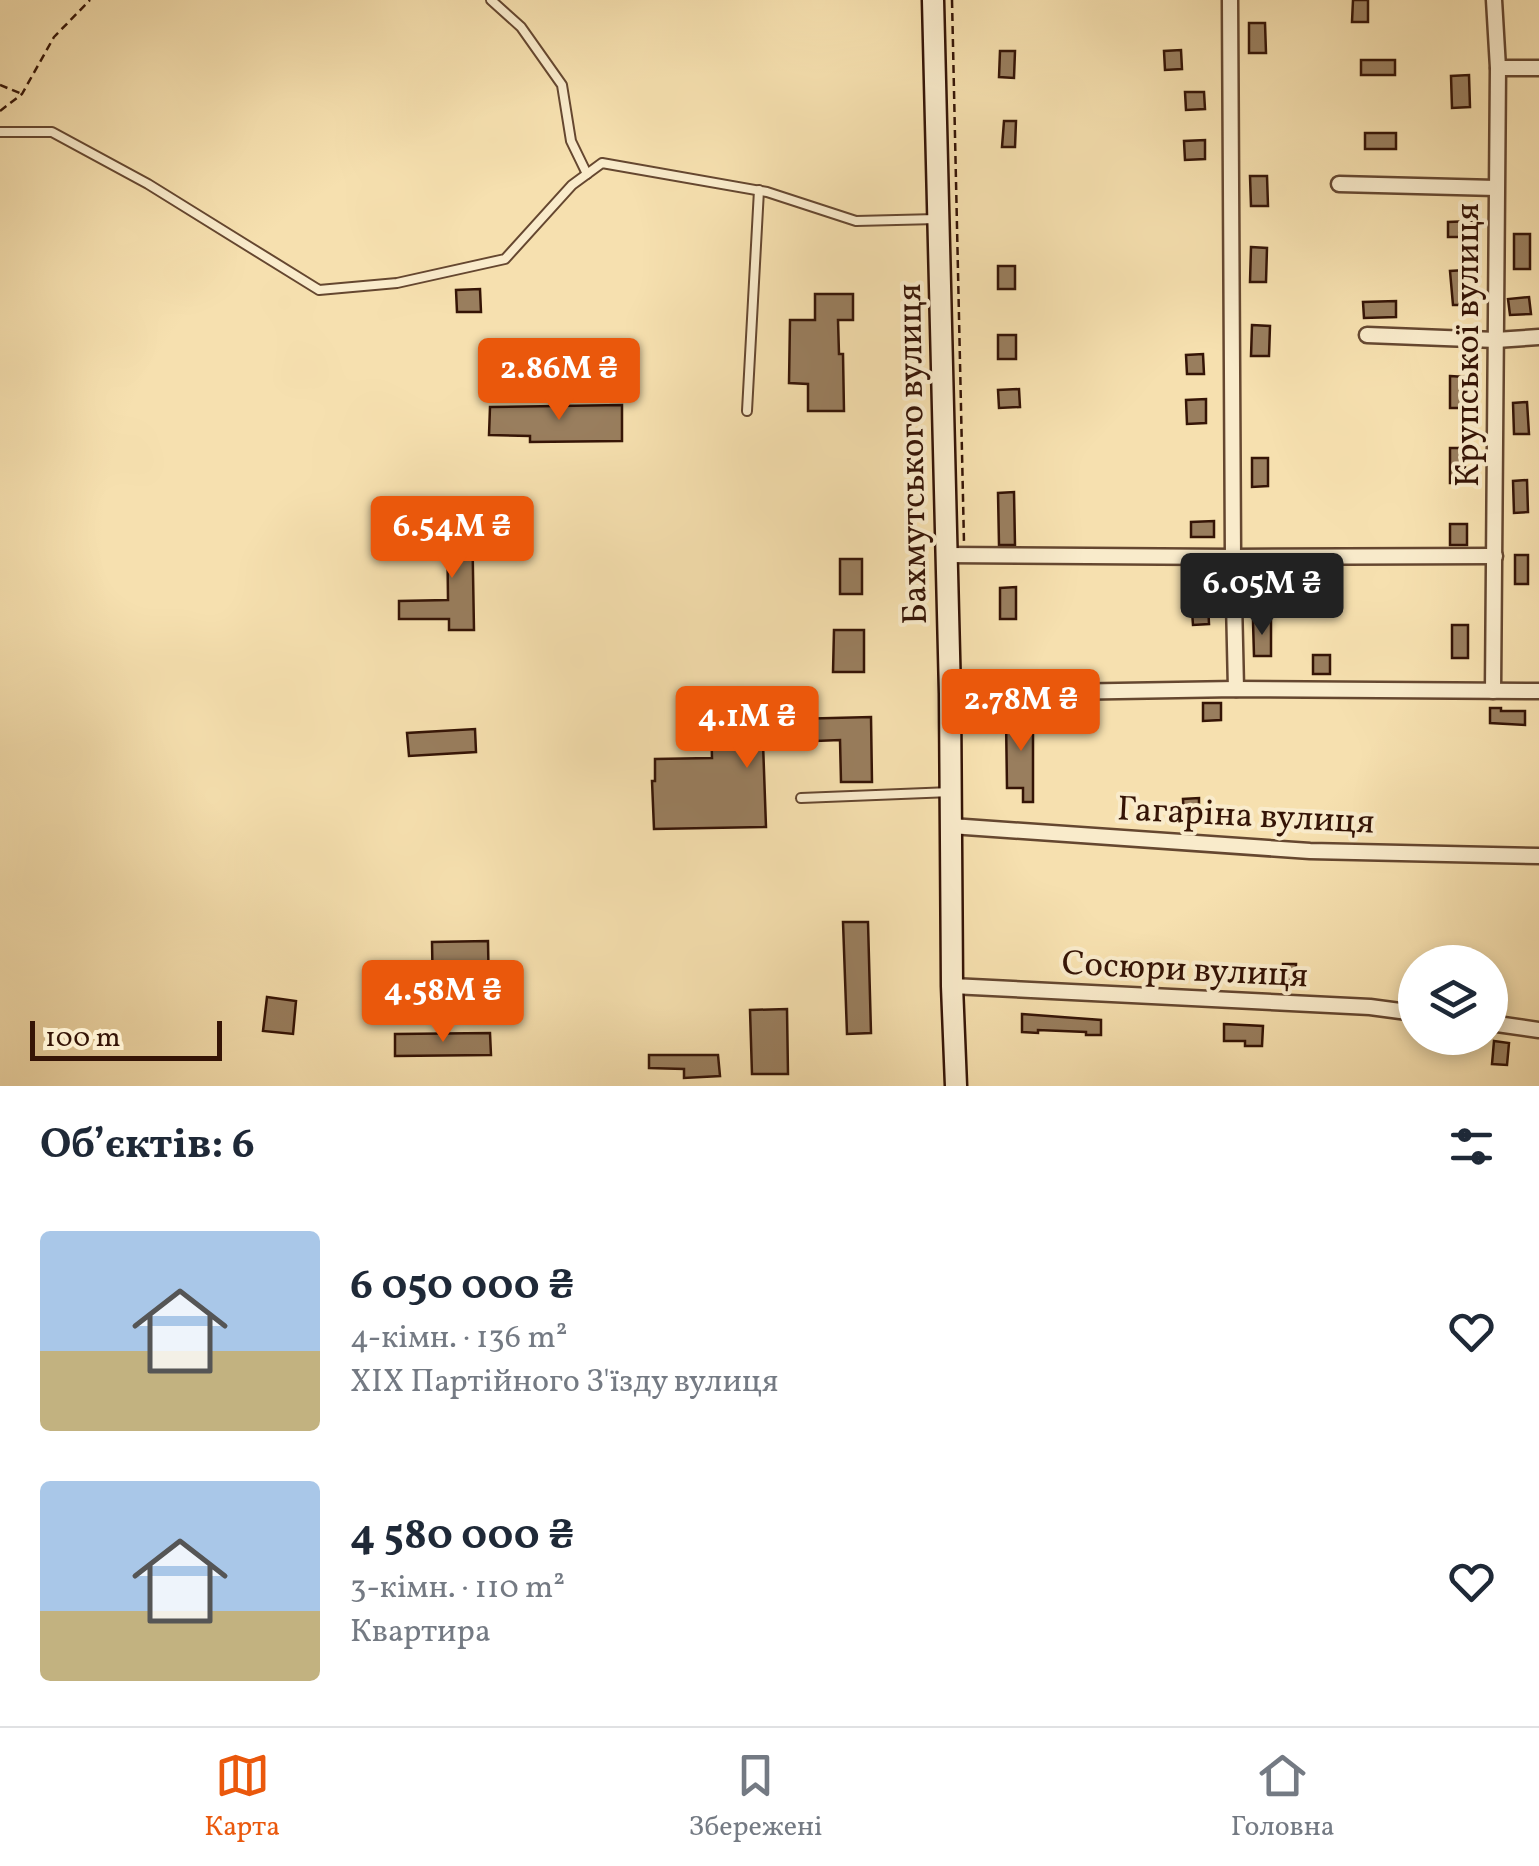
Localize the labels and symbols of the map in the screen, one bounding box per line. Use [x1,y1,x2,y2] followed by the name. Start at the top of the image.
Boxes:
[1445,203,1493,487] street label: Крупської вулиця
[887,283,941,625] street label: Бахмутського вулиця
[467,338,651,423] pin: 2.86M ₴
[360,496,544,581] pin: 6.54M ₴
[1170,553,1354,638] pin: 6.05M ₴
[929,669,1113,754] pin: 2.78M ₴
[666,686,828,771] pin: 4.1M ₴
[1116,786,1376,848] street label: Гагаріна вулиця
[1060,941,1309,1001] street label: Сосюри вулиця
[351,960,535,1045] pin: 4.58M ₴
[30,1016,222,1060] scale bar

